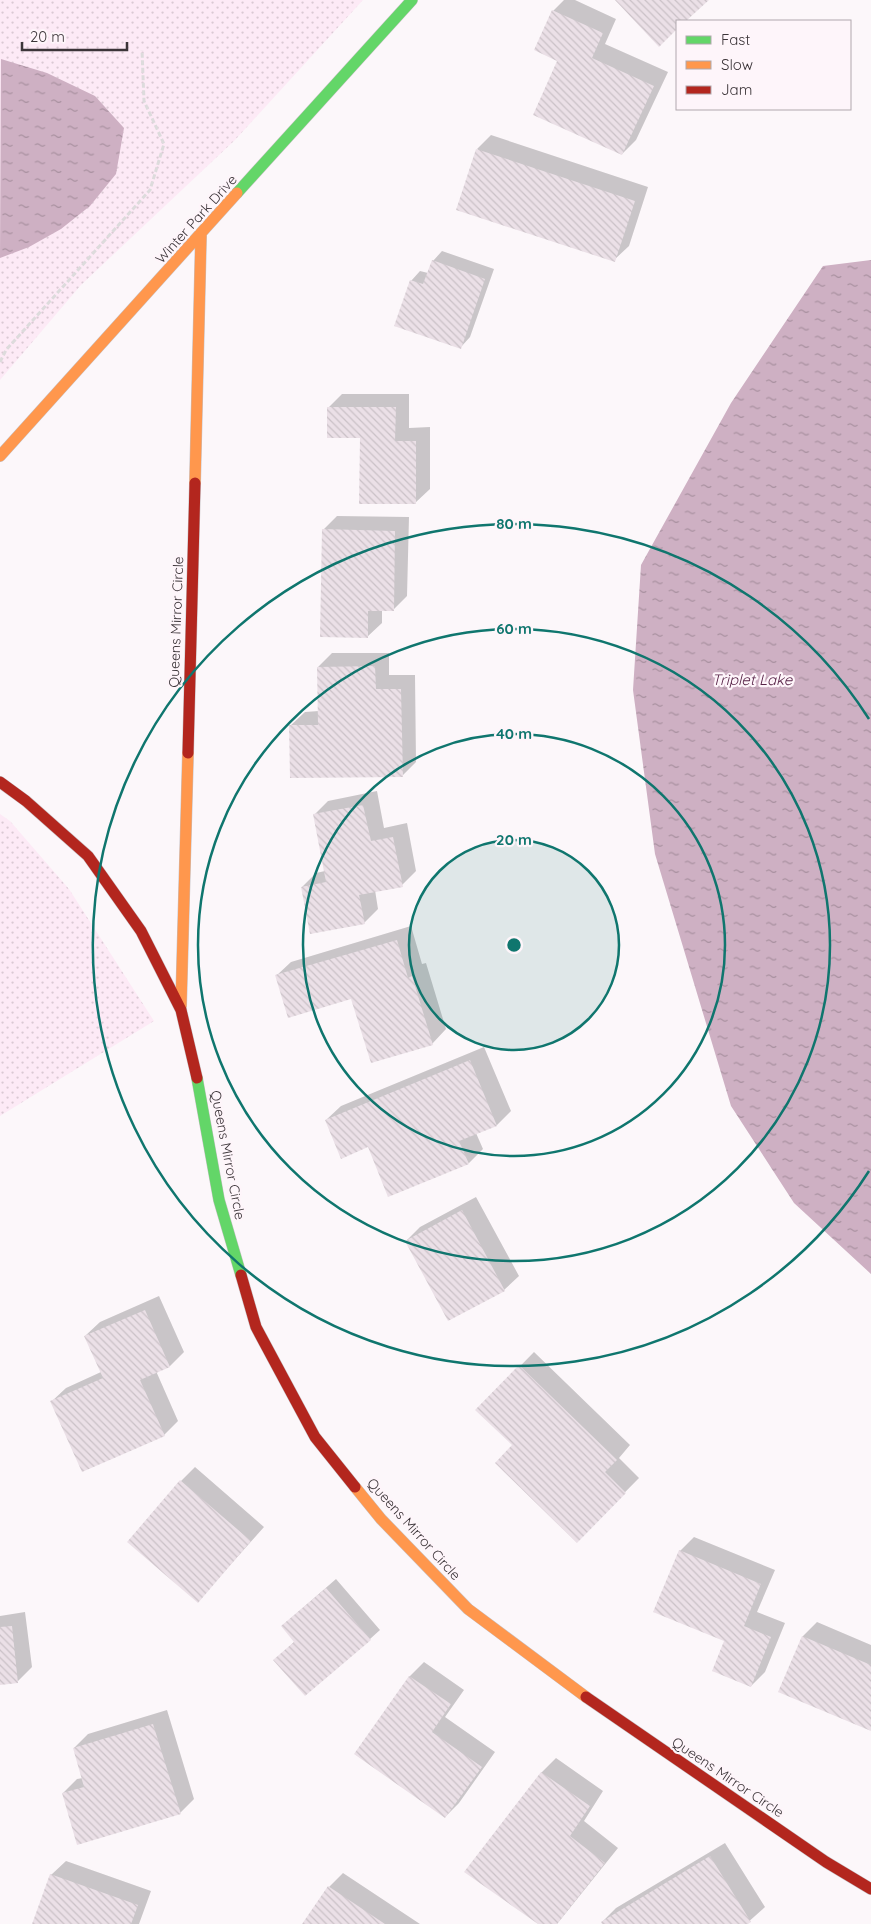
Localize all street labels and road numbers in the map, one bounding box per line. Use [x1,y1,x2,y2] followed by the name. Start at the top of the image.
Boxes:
[151,171,241,267] street label: Winter Park Drive
[165,556,187,688] street label: Queens Mirror Circle
[207,1089,249,1221] street label: Queens Mirror Circle
[363,1474,465,1584] street label: Queens Mirror Circle
[669,1733,788,1821] street label: Queens Mirror Circle

